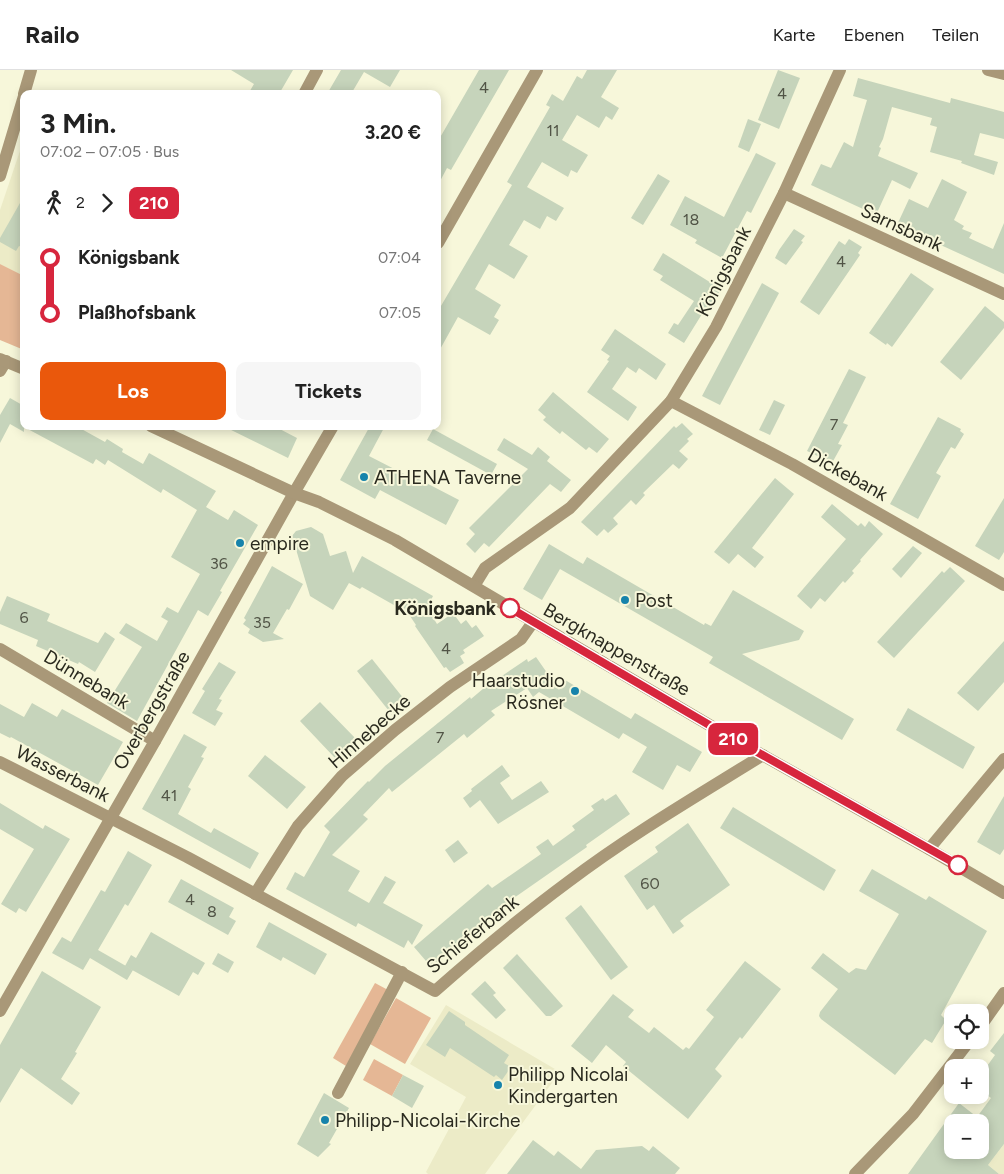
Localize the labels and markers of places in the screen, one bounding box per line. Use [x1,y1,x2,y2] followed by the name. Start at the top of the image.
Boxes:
[374,466,521,489] place label: ATHENA Taverne
[358,471,370,483] marker: ATHENA Taverne
[250,532,309,555] place label: empire
[234,537,246,549] marker: empire
[635,589,673,612] place label: Post
[619,594,631,606] marker: Post
[394,597,497,620] place label: Königsbank
[500,598,520,618] marker: Königsbank
[472,669,566,714] place label: Haarstudio Rösner
[569,685,581,697] marker: Haarstudio Rösner
[948,855,968,875] unlabelled marker
[508,1063,628,1108] place label: Philipp Nicolai Kindergarten
[492,1079,504,1091] marker: Philipp Nicolai Kindergarten
[335,1109,520,1132] place label: Philipp-Nicolai-Kirche
[319,1114,331,1126] marker: Philipp-Nicolai-Kirche

